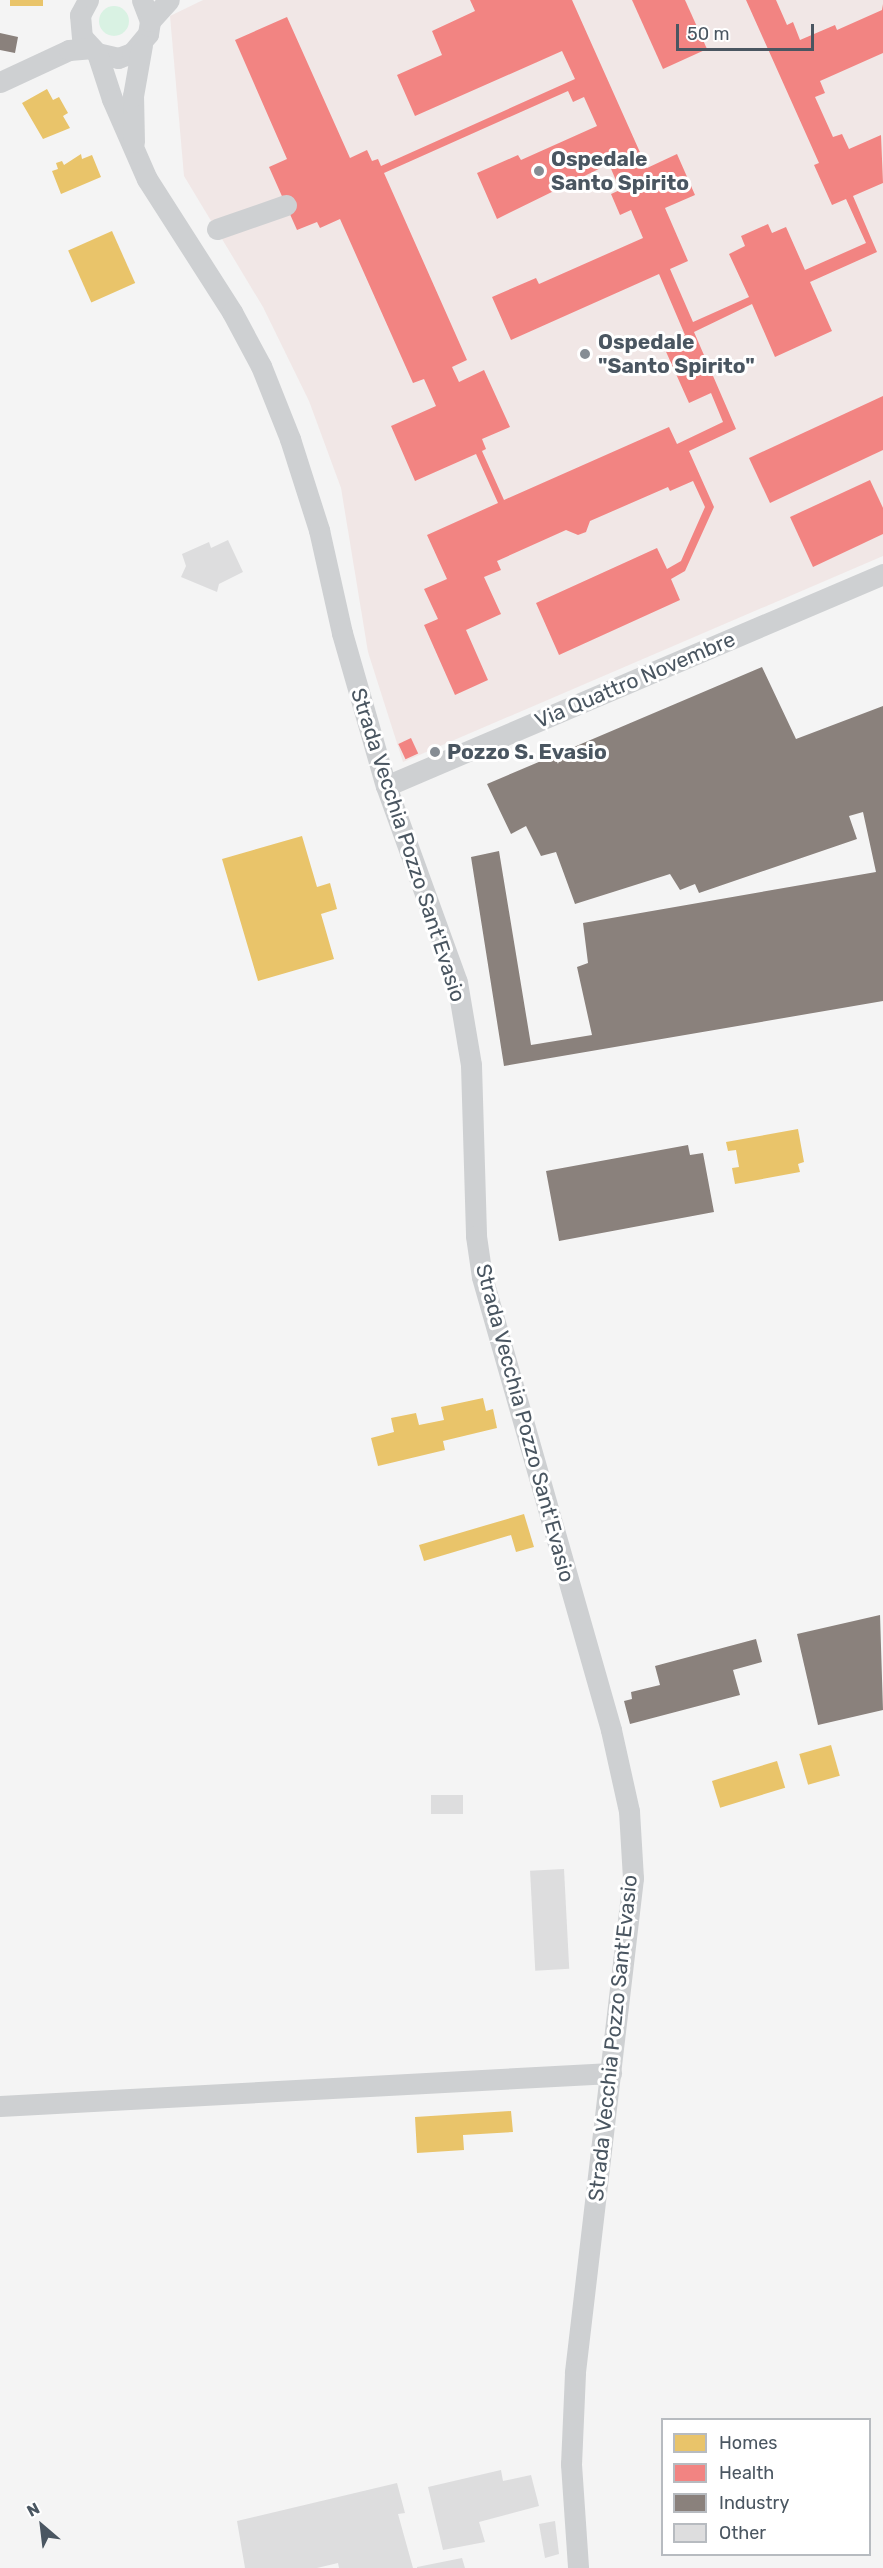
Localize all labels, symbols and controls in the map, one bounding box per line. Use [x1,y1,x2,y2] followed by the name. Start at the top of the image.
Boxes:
[679,12,817,50] scale bar
[687,23,730,45] text: 50 m
[551,146,689,196] place label: Ospedale Santo Spirito
[532,164,546,178] marker: Ospedale Santo Spirito
[598,329,755,379] place label: Ospedale "Santo Spirito"
[576,345,594,363] marker: Ospedale "Santo Spirito"
[531,626,739,734] street label: Via Quattro Novembre
[345,685,471,1005] street label: Strada Vecchia Pozzo Sant'Evasio
[447,739,607,765] place label: Pozzo S. Evasio
[428,745,442,759] marker: Pozzo S. Evasio
[470,1261,580,1585] street label: Strada Vecchia Pozzo Sant'Evasio
[583,1873,643,2203] street label: Strada Vecchia Pozzo Sant'Evasio
[661,2418,871,2556] legend
[719,2432,777,2454] text: Homes
[719,2462,774,2484] text: Health
[719,2492,789,2514] text: Industry
[12,2496,72,2556] north arrow
[24,2499,43,2521] text: N
[719,2522,766,2544] text: Other

